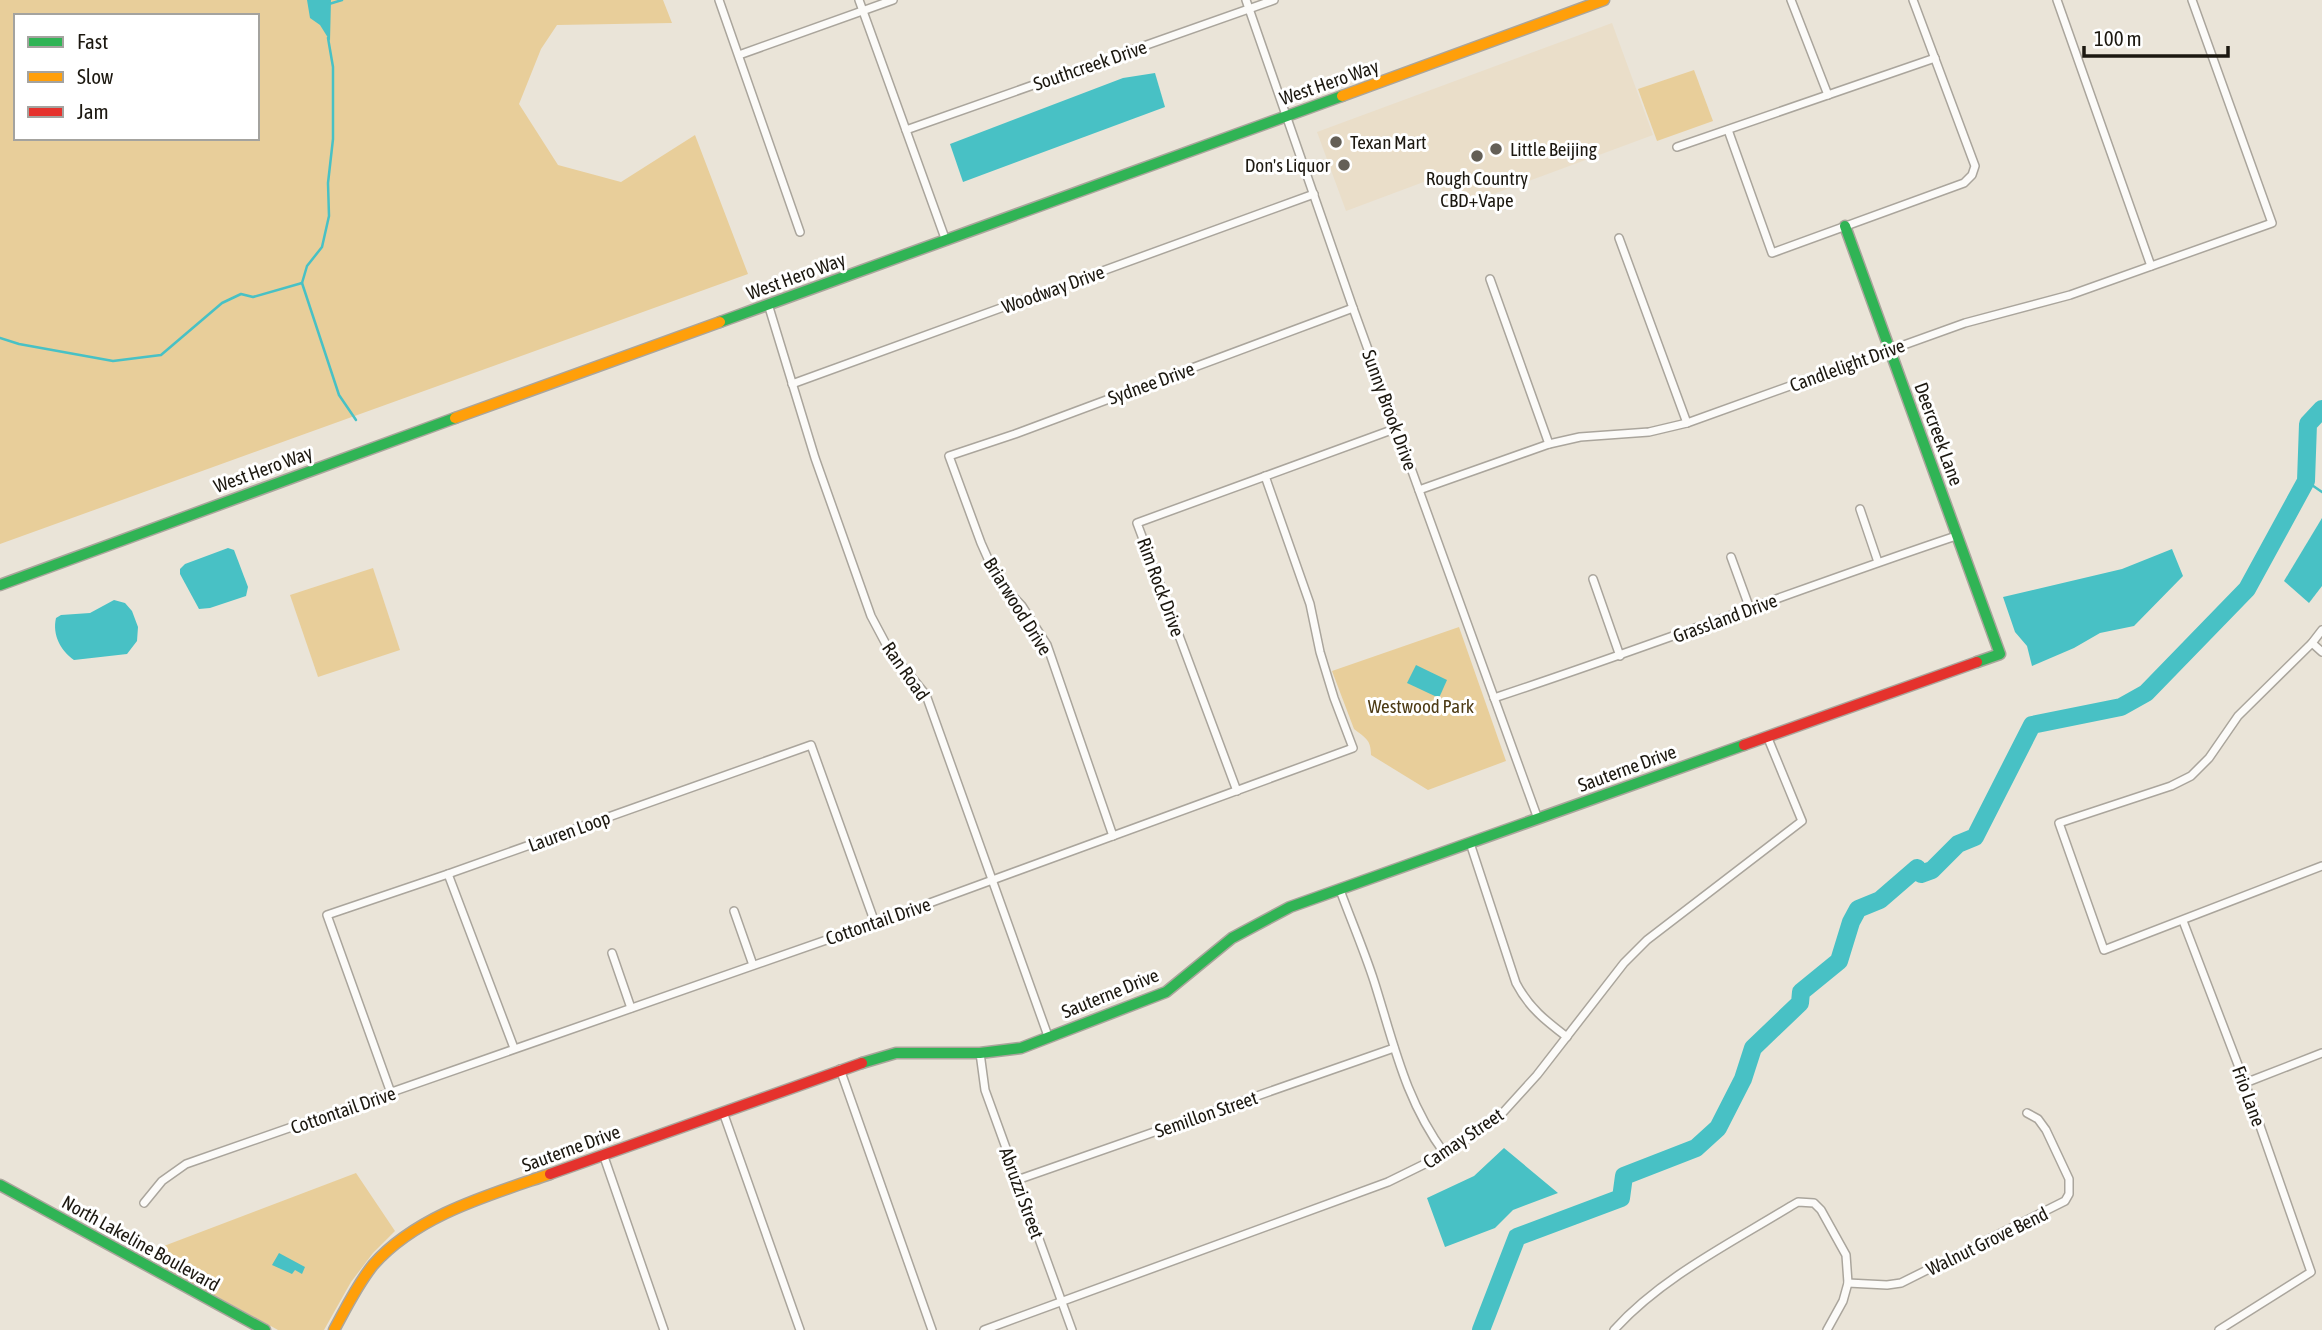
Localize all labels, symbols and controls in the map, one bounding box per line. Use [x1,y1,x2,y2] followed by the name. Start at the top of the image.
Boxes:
[14,14,259,140] legend
[2084,14,2228,58] scale bar
[2094,26,2142,50] text: 100 m
[77,29,108,53] text: Fast
[1030,35,1150,95] street label: Southcreek Drive
[1277,55,1382,109] street label: West Hero Way
[77,64,114,88] text: Slow
[77,99,109,123] text: Jam
[1350,131,1426,153] place label: Texan Mart
[1328,134,1344,150] marker: Texan Mart
[1510,138,1598,160] place label: Little Beijing
[1488,141,1504,157] marker: Little Beijing
[1469,148,1485,164] marker: Rough Country CBD+Vape
[1245,154,1330,176] place label: Don's Liquor
[1336,157,1352,173] marker: Don's Liquor
[1426,167,1528,211] place label: Rough Country CBD+Vape
[744,248,848,304] street label: West Hero Way
[999,260,1107,318] street label: Woodway Drive
[1786,334,1908,396] street label: Candlelight Drive
[1358,347,1422,473] street label: Sunny Brook Drive
[1105,357,1197,409] street label: Sydnee Drive
[1910,379,1968,489] street label: Deercreek Lane
[211,441,315,497] street label: West Hero Way
[1133,535,1189,639] street label: Rim Rock Drive
[979,553,1057,659] street label: Briarwood Drive
[1670,589,1780,647] street label: Grassland Drive
[878,637,934,705] street label: Ran Road
[1368,695,1475,717] park label: Westwood Park
[1575,740,1679,796] street label: Sauterne Drive
[525,806,613,856] street label: Lauren Loop
[823,893,933,949] street label: Cottontail Drive
[1058,964,1162,1022] street label: Sauterne Drive
[2228,1063,2270,1129] street label: Frio Lane
[288,1082,398,1138] street label: Cottontail Drive
[1152,1086,1260,1142] street label: Semillon Street
[1419,1103,1507,1173] street label: Camay Street
[519,1120,623,1176] street label: Sauterne Drive
[995,1144,1049,1242] street label: Abruzzi Street
[58,1190,224,1296] street label: North Lakeline Boulevard
[1923,1202,2051,1280] street label: Walnut Grove Bend

